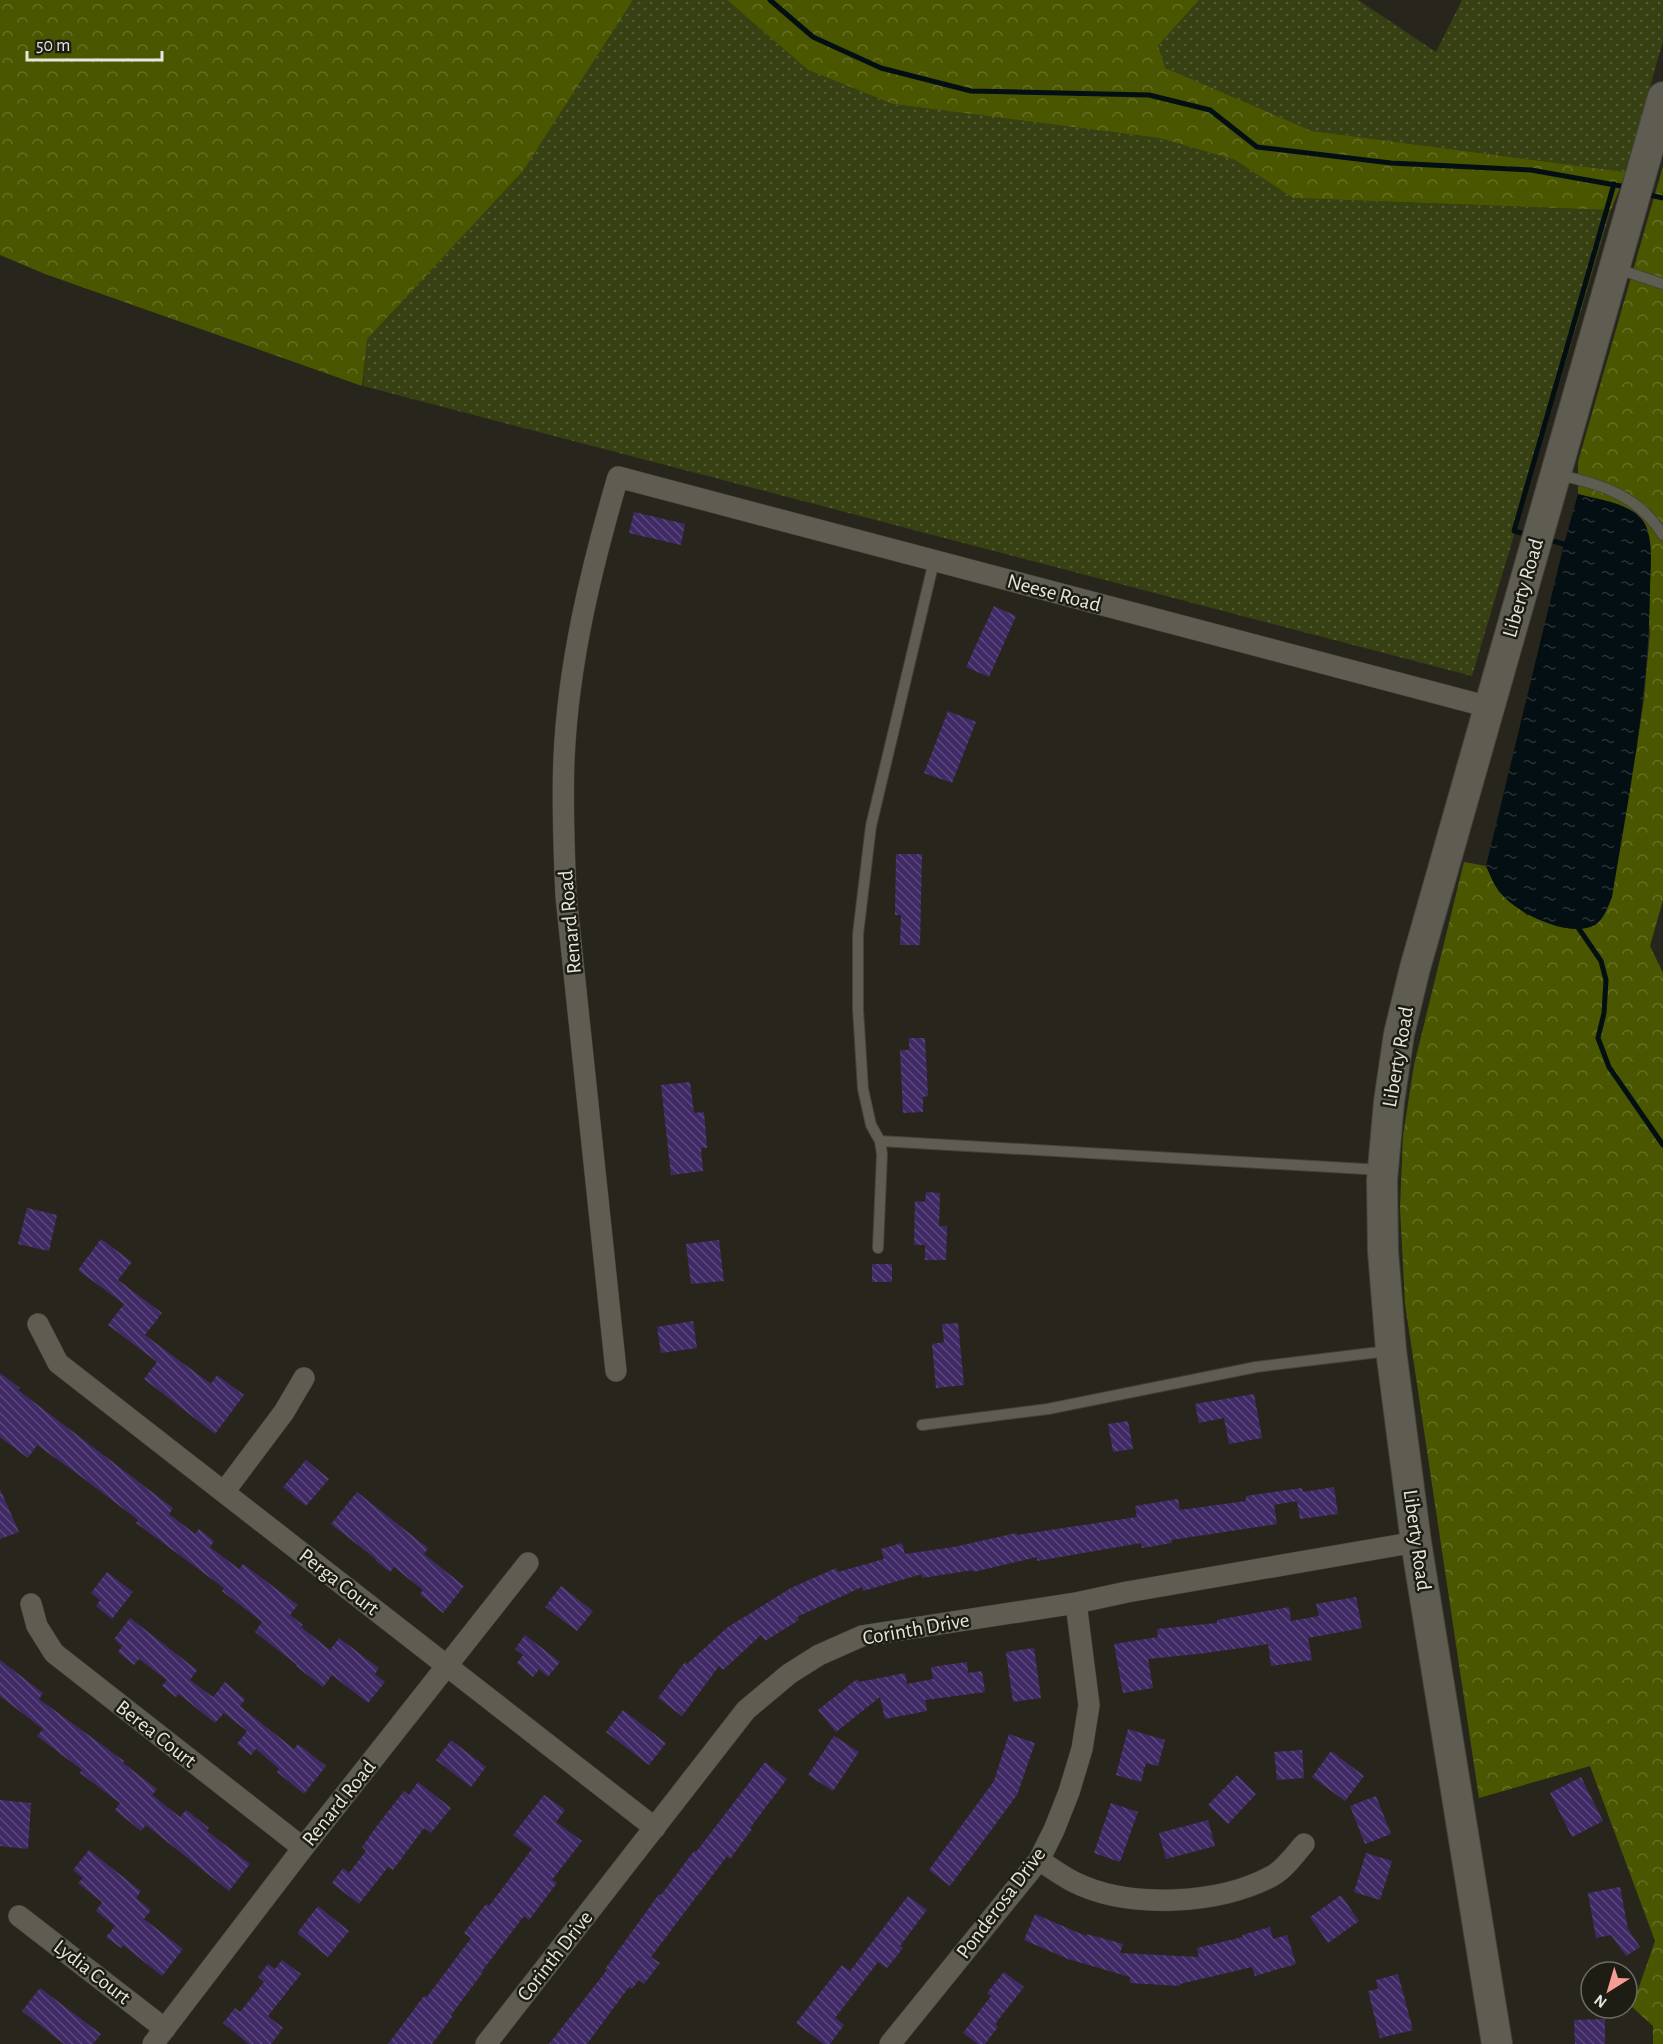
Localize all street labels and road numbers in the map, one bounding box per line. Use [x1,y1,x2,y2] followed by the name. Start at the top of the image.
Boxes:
[1499,536,1547,640] street label: Liberty Road
[1005,570,1103,616] street label: Neese Road
[555,869,585,975] street label: Renard Road
[1379,1005,1417,1109] street label: Liberty Road
[1400,1488,1435,1592] street label: Liberty Road
[295,1545,383,1620] street label: Perga Court
[861,1609,971,1649] street label: Corinth Drive
[112,1696,200,1772] street label: Berea Court
[298,1756,380,1850] street label: Renard Road
[953,1843,1049,1963] street label: Ponderosa Drive
[513,1907,597,2005] street label: Corinth Drive
[50,1936,134,2008] street label: Lydia Court

